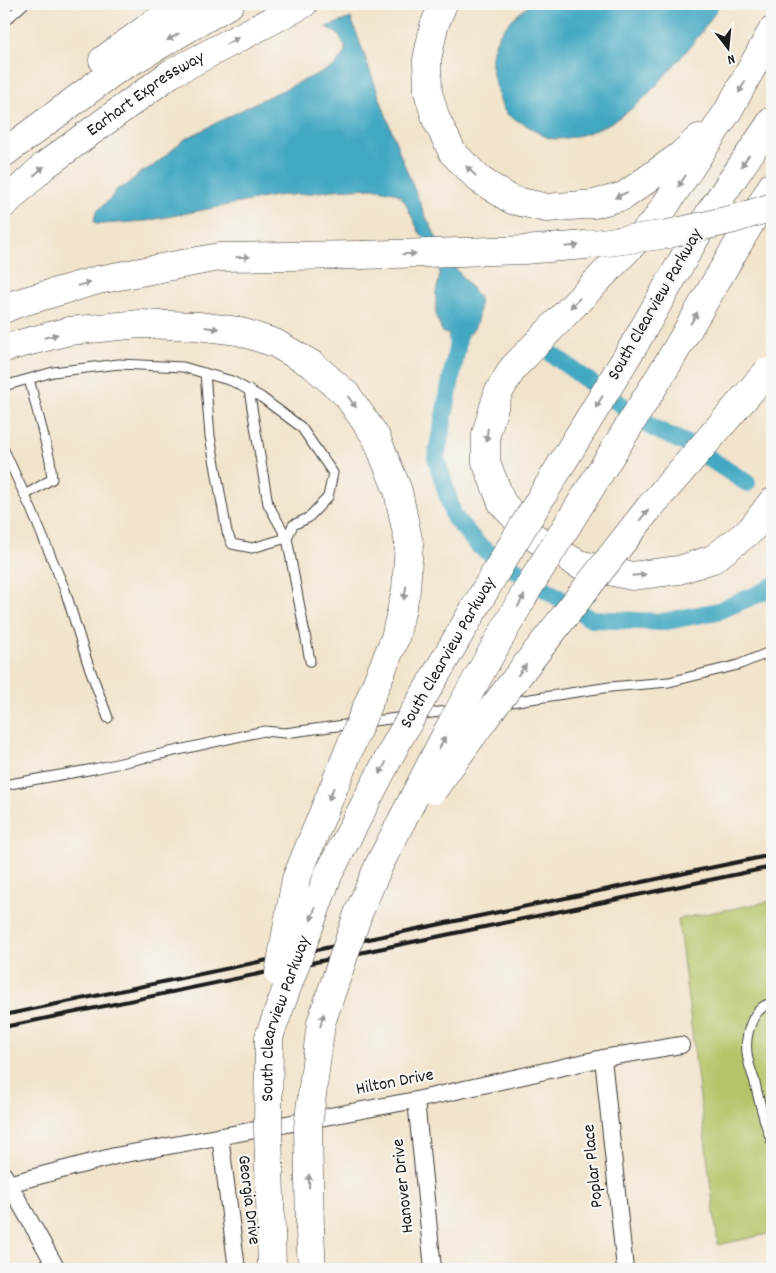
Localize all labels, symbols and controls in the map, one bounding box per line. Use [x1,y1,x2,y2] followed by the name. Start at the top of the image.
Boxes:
[704,22,754,72] north arrow
[167,33,180,42] one-way arrow
[225,37,239,45] one-way arrow
[82,45,210,143] street label: Earhart Expressway
[725,48,737,69] text: N
[737,80,746,93] one-way arrow
[740,154,750,168] one-way arrow
[33,165,46,176] one-way arrow
[465,165,477,177] one-way arrow
[677,175,687,188] one-way arrow
[614,191,629,200] one-way arrow
[602,224,710,385] street label: South Clearview Parkway
[564,242,580,250] one-way arrow
[402,249,418,257] one-way arrow
[236,252,252,260] one-way arrow
[76,279,91,287] one-way arrow
[569,297,581,309] one-way arrow
[690,311,699,324] one-way arrow
[205,324,221,332] one-way arrow
[43,332,59,340] one-way arrow
[347,395,357,409] one-way arrow
[595,395,604,408] one-way arrow
[483,427,491,443] one-way arrow
[638,509,649,522] one-way arrow
[632,571,648,579] one-way arrow
[395,572,503,734] street label: South Clearview Parkway
[400,585,408,601] one-way arrow
[517,593,525,608] one-way arrow
[517,664,528,677] one-way arrow
[438,735,446,750] one-way arrow
[379,761,387,775] one-way arrow
[327,787,335,802] one-way arrow
[309,907,317,922] one-way arrow
[256,932,318,1102] street label: South Clearview Parkway
[319,1012,327,1027] one-way arrow
[354,1063,436,1103] street label: Hilton Drive
[577,1123,611,1209] street label: Poplar Place
[387,1137,421,1234] street label: Hanover Drive
[230,1154,266,1246] street label: Georgia Drive
[305,1173,313,1189] one-way arrow

